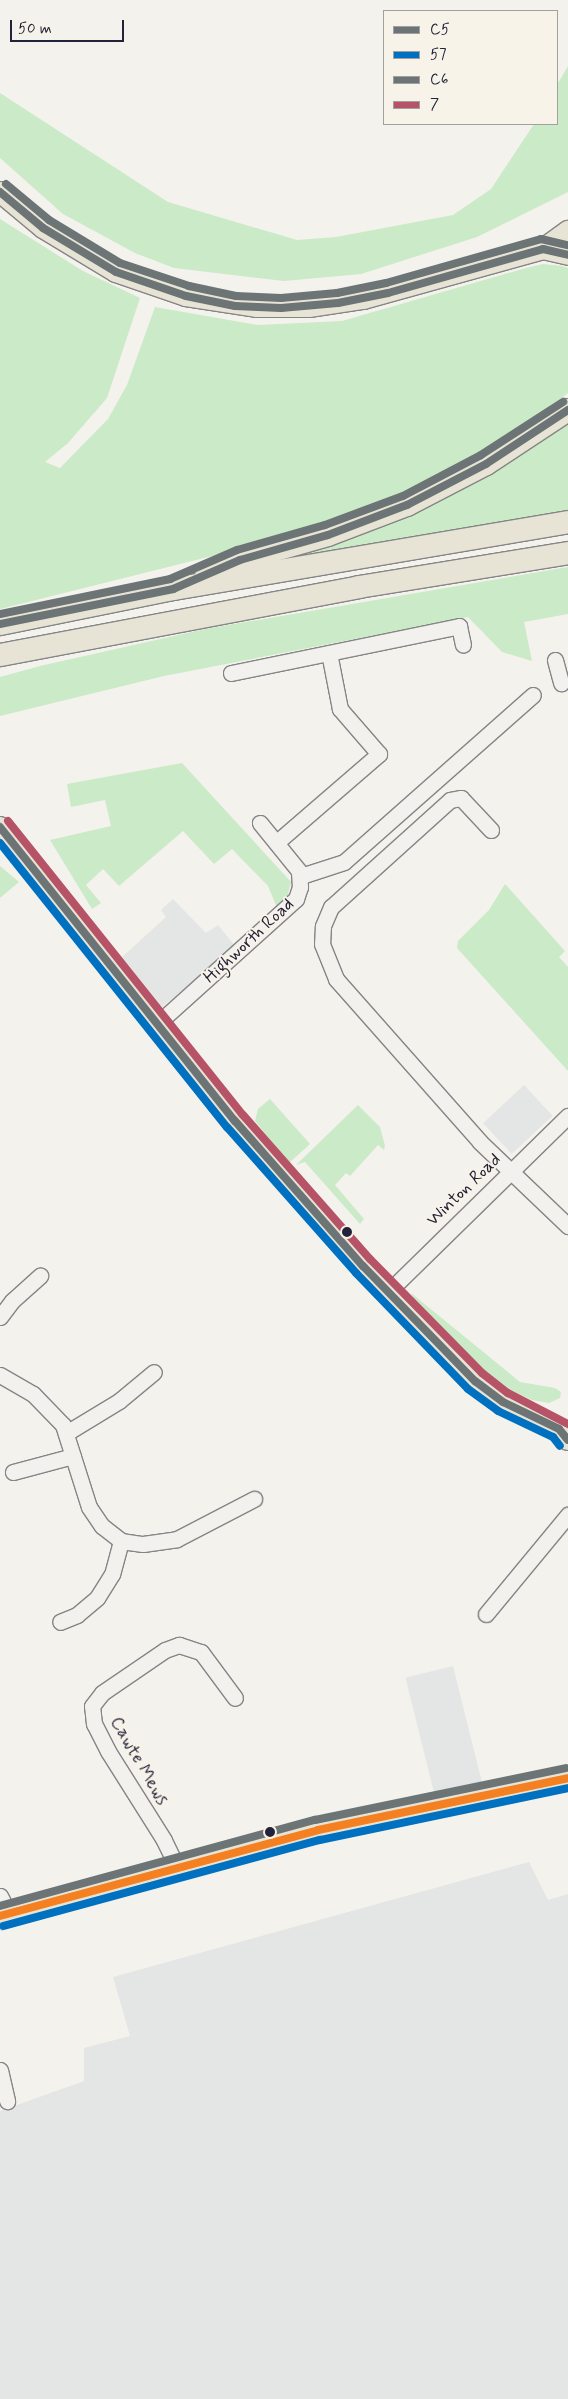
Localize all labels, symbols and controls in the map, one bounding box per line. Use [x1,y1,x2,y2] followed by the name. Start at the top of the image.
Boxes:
[12,10,126,42] scale bar
[383,10,558,125] legend
[18,19,52,39] text: 50 m
[430,20,450,40] text: C5
[430,45,447,65] text: 57
[430,70,448,90] text: C6
[430,95,439,115] text: 7
[199,894,299,988] street label: Highworth Road
[422,1149,506,1231] street label: Winton Road
[342,1227,352,1237] unlabelled marker
[105,1713,173,1809] street label: Cawte Mews
[265,1827,275,1837] unlabelled marker

